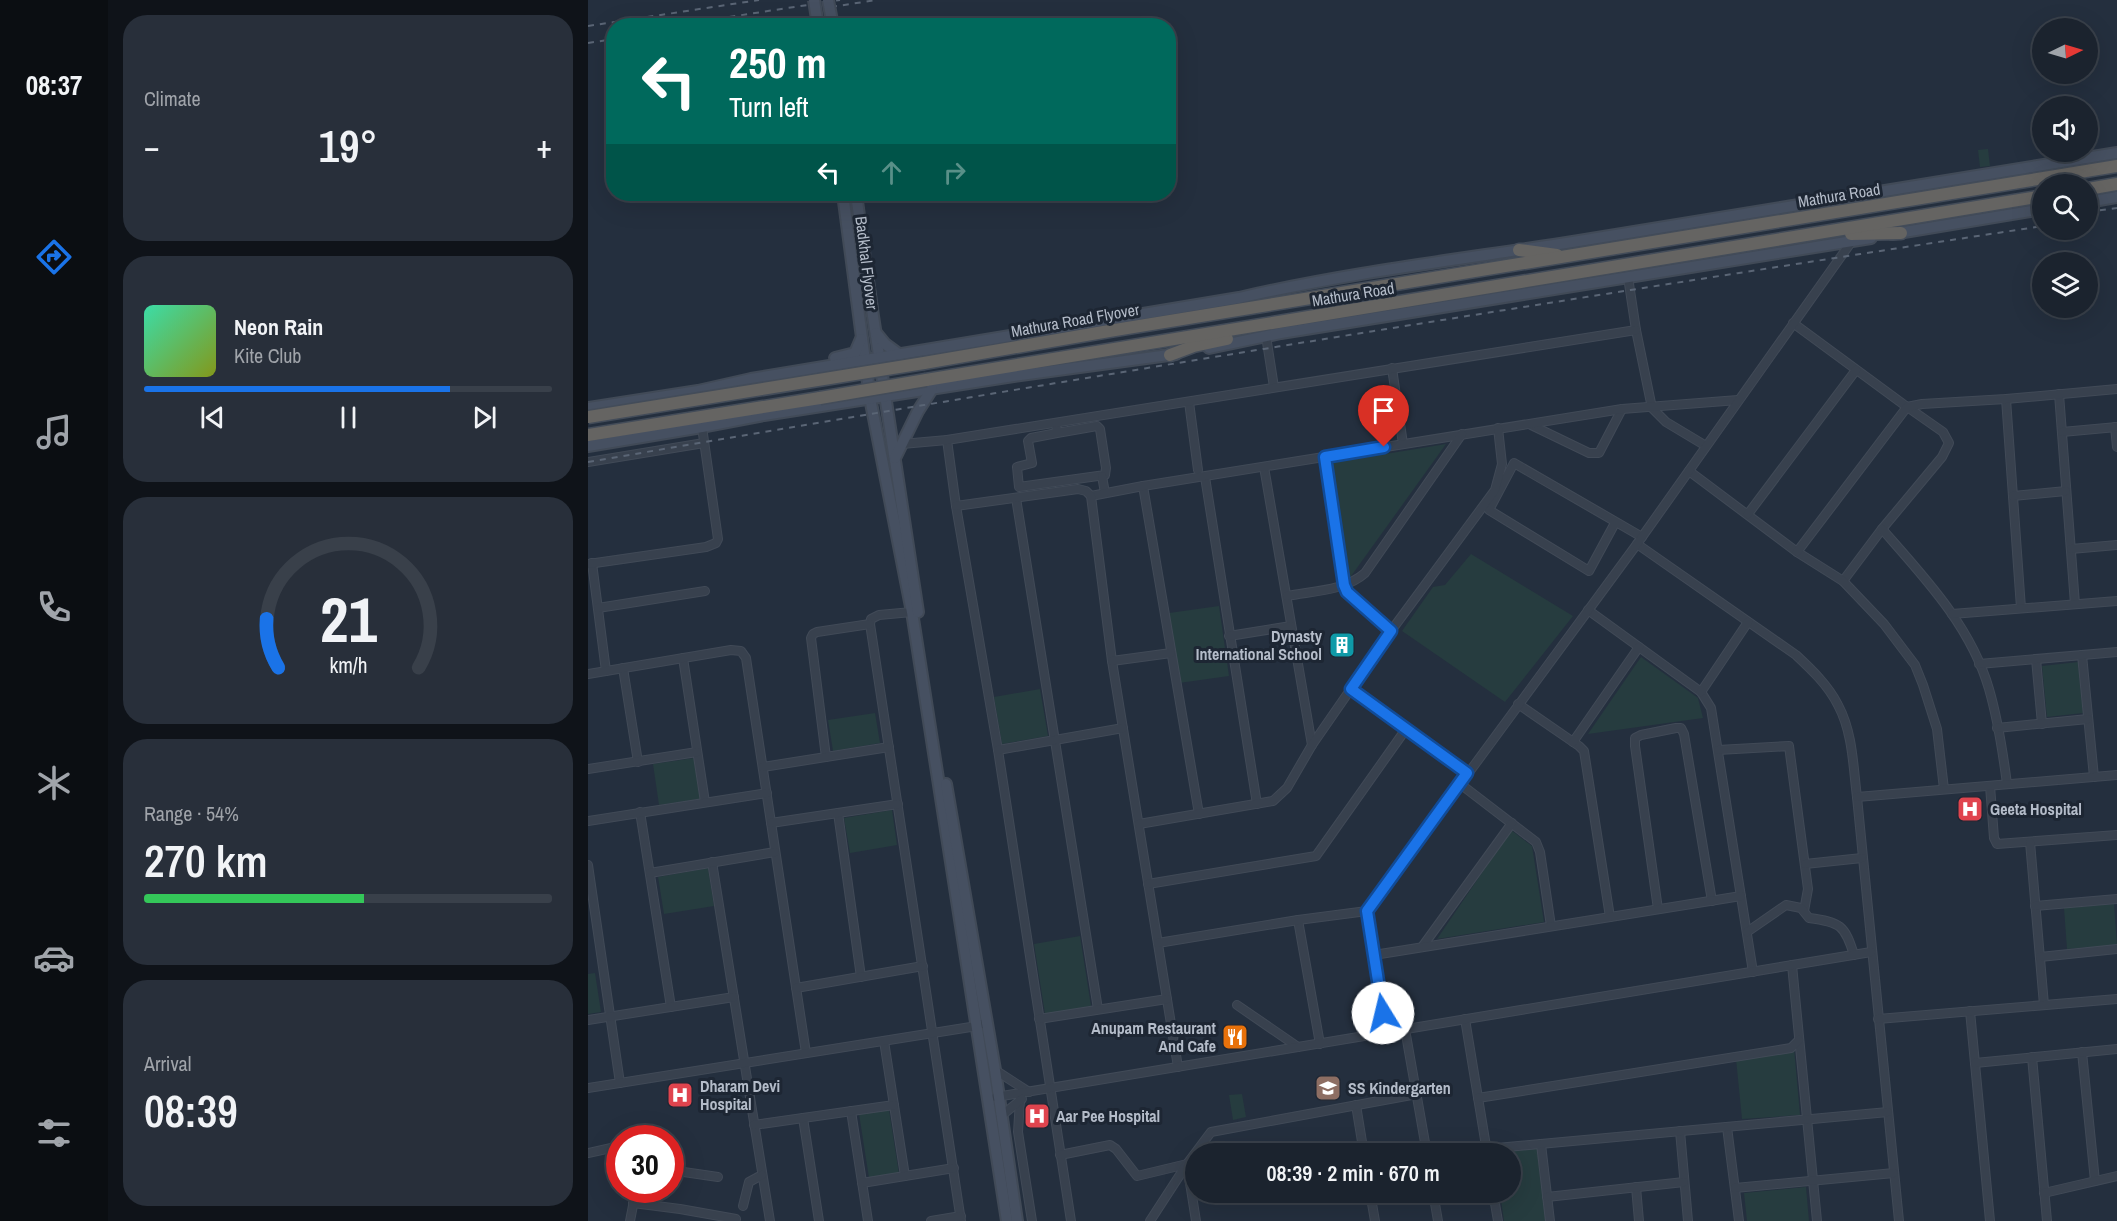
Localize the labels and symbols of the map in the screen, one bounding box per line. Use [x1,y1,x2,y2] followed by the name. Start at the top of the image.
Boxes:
[2032,18,2098,84] north arrow
[1796,178,1882,212] street label: Mathura Road
[850,215,884,312] street label: Badkhal Flyover
[1310,277,1396,311] street label: Mathura Road
[1009,298,1141,342] street label: Mathura Road Flyover
[1358,385,1409,447] pin
[1196,625,1323,665] place label: Dynasty International School
[1327,630,1357,660] building icon: Dynasty International School
[1955,794,1985,824] hospital icon: Geeta Hospital
[1990,798,2082,820] place label: Geeta Hospital
[1351,981,1415,1045] position arrow
[1091,1017,1217,1057] place label: Anupam Restaurant And Cafe
[1220,1022,1250,1052] restaurant icon: Anupam Restaurant And Cafe
[1313,1073,1343,1103] school or university icon: SS Kindergarten
[700,1075,780,1115] place label: Dharam Devi Hospital
[1348,1077,1451,1099] place label: SS Kindergarten
[665,1080,695,1110] hospital icon: Dharam Devi Hospital
[1022,1101,1052,1131] hospital icon: Aar Pee Hospital
[1056,1105,1160,1127] place label: Aar Pee Hospital
[606,1125,684,1203] speed limit sign: 30

